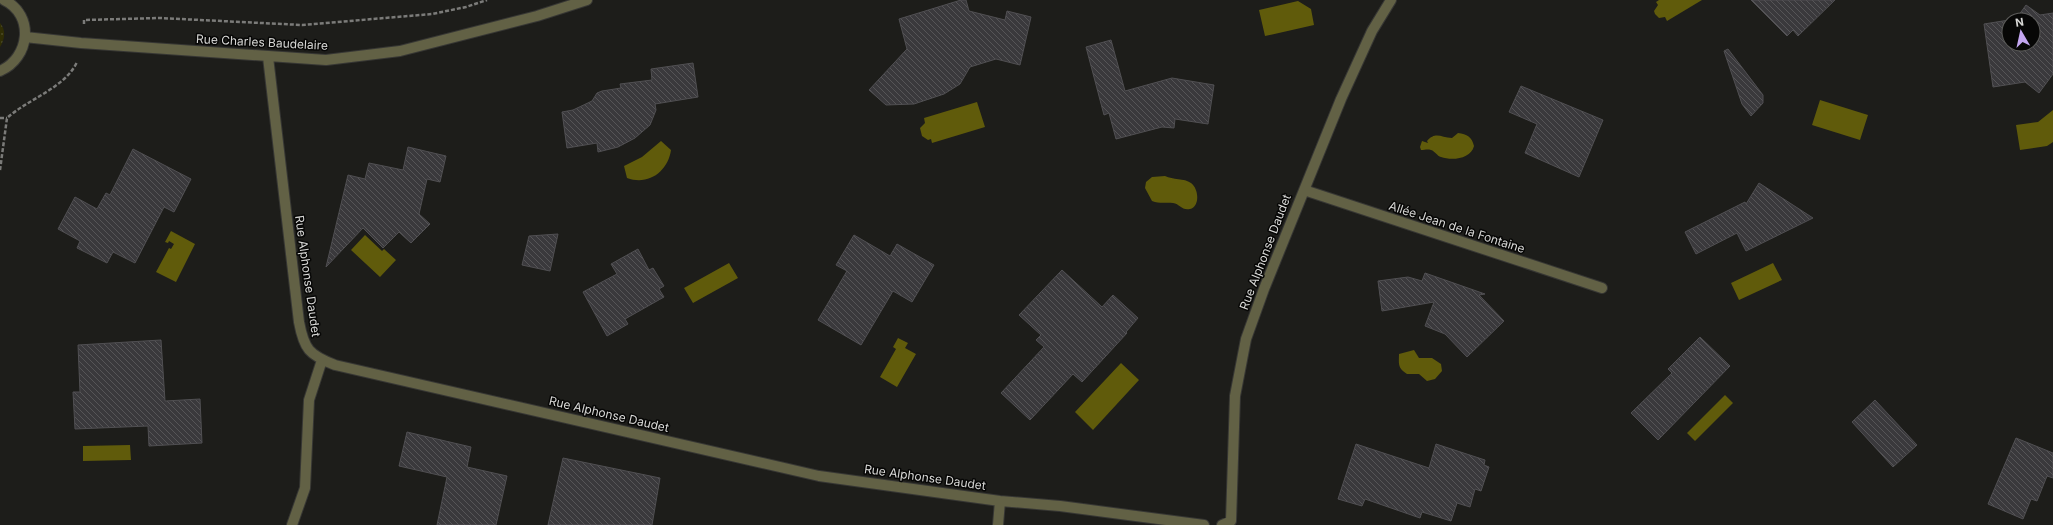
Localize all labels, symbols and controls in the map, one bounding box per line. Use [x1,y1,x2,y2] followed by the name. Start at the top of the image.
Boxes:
[2001,12,2041,52] north arrow
[2014,15,2025,30] text: N
[196,31,328,53] street label: Rue Charles Baudelaire
[1236,192,1294,312] street label: Rue Alphonse Daudet
[1387,198,1527,256] street label: Allée Jean de la Fontaine
[292,214,324,338] street label: Rue Alphonse Daudet
[548,393,670,435] street label: Rue Alphonse Daudet
[863,461,987,493] street label: Rue Alphonse Daudet

